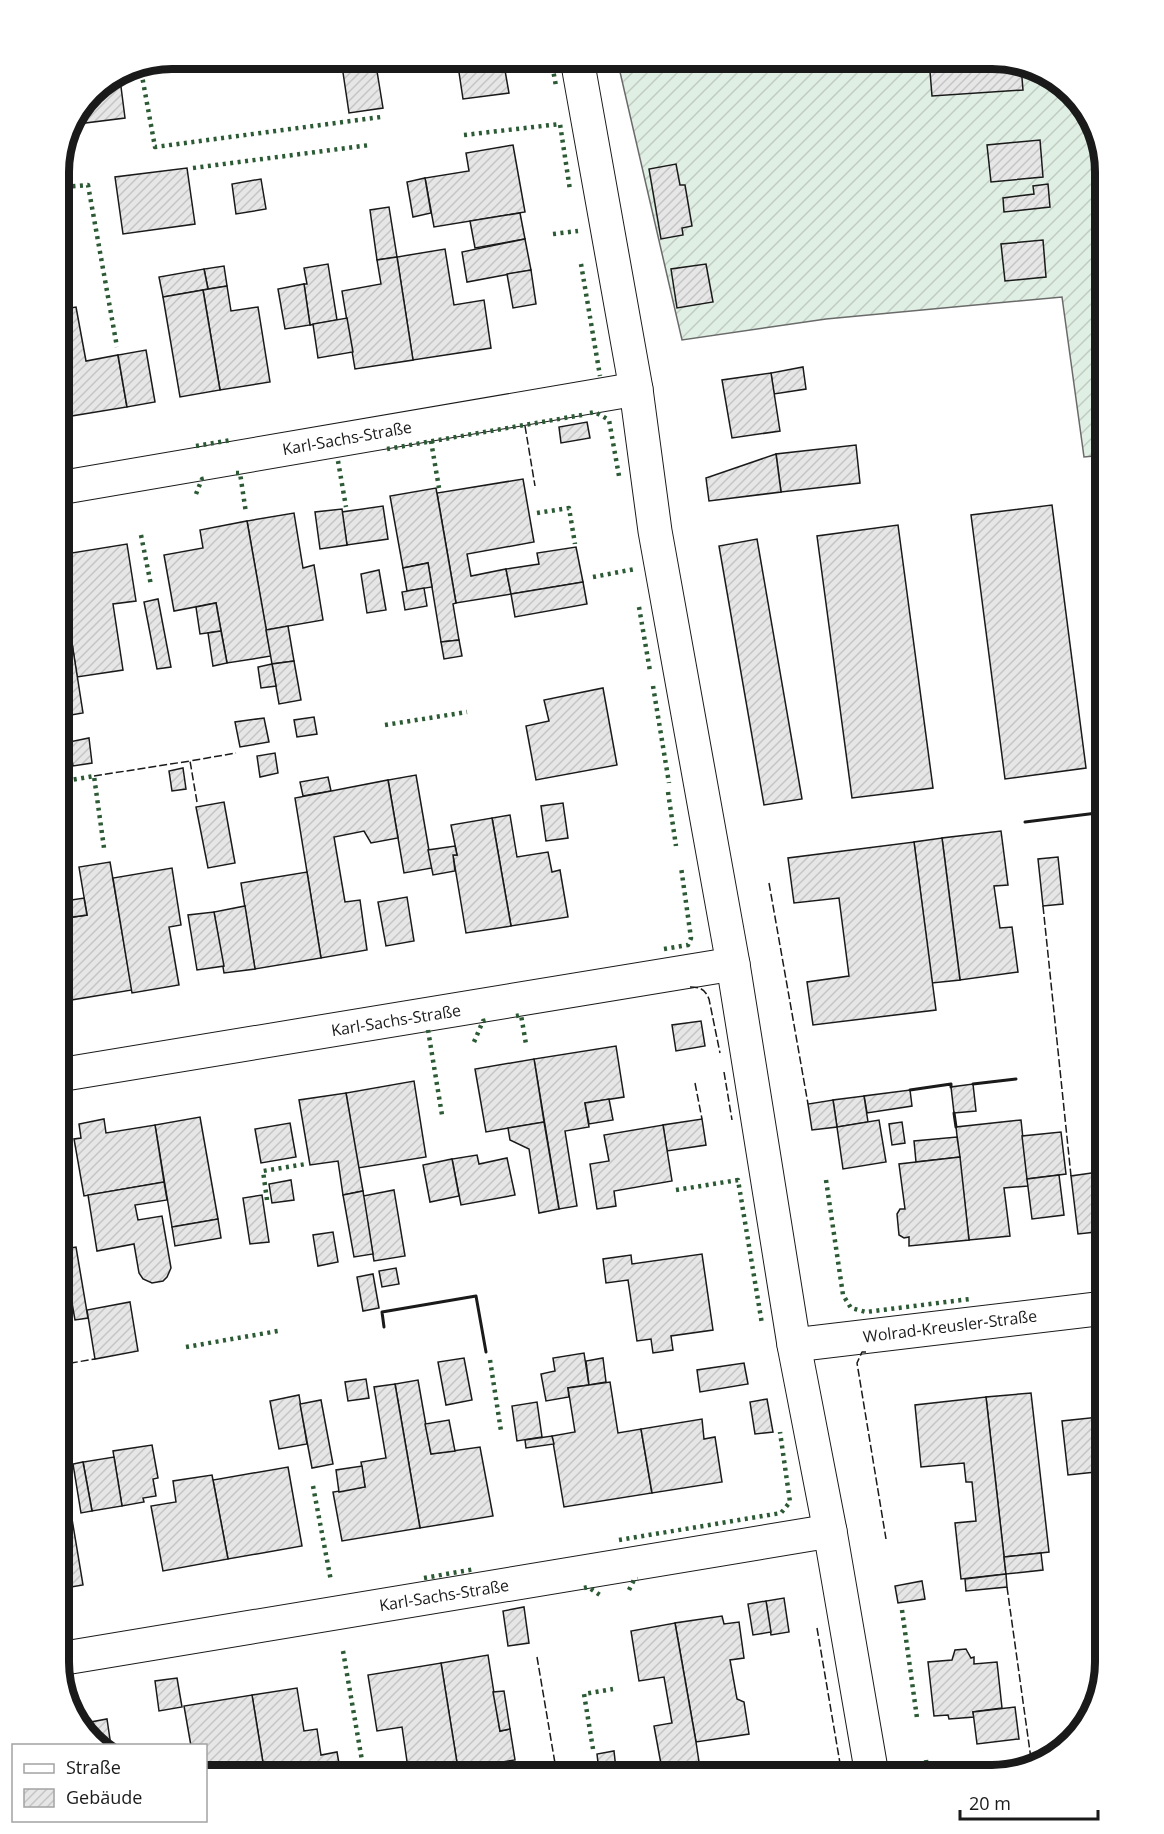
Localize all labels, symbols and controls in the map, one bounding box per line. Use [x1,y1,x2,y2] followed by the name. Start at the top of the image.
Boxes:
[280,416,414,460] street label: Karl-Sachs-Straße
[329,999,463,1041] street label: Karl-Sachs-Straße
[862,1304,1038,1348] street label: Wolrad-Kreusler-Straße
[377,1574,511,1616] street label: Karl-Sachs-Straße
[12,1744,207,1822] legend
[66,1755,121,1779] text: Straße
[960,1783,1098,1821] scale bar
[66,1785,142,1809] text: Gebäude
[969,1791,1011,1815] text: 20 m

